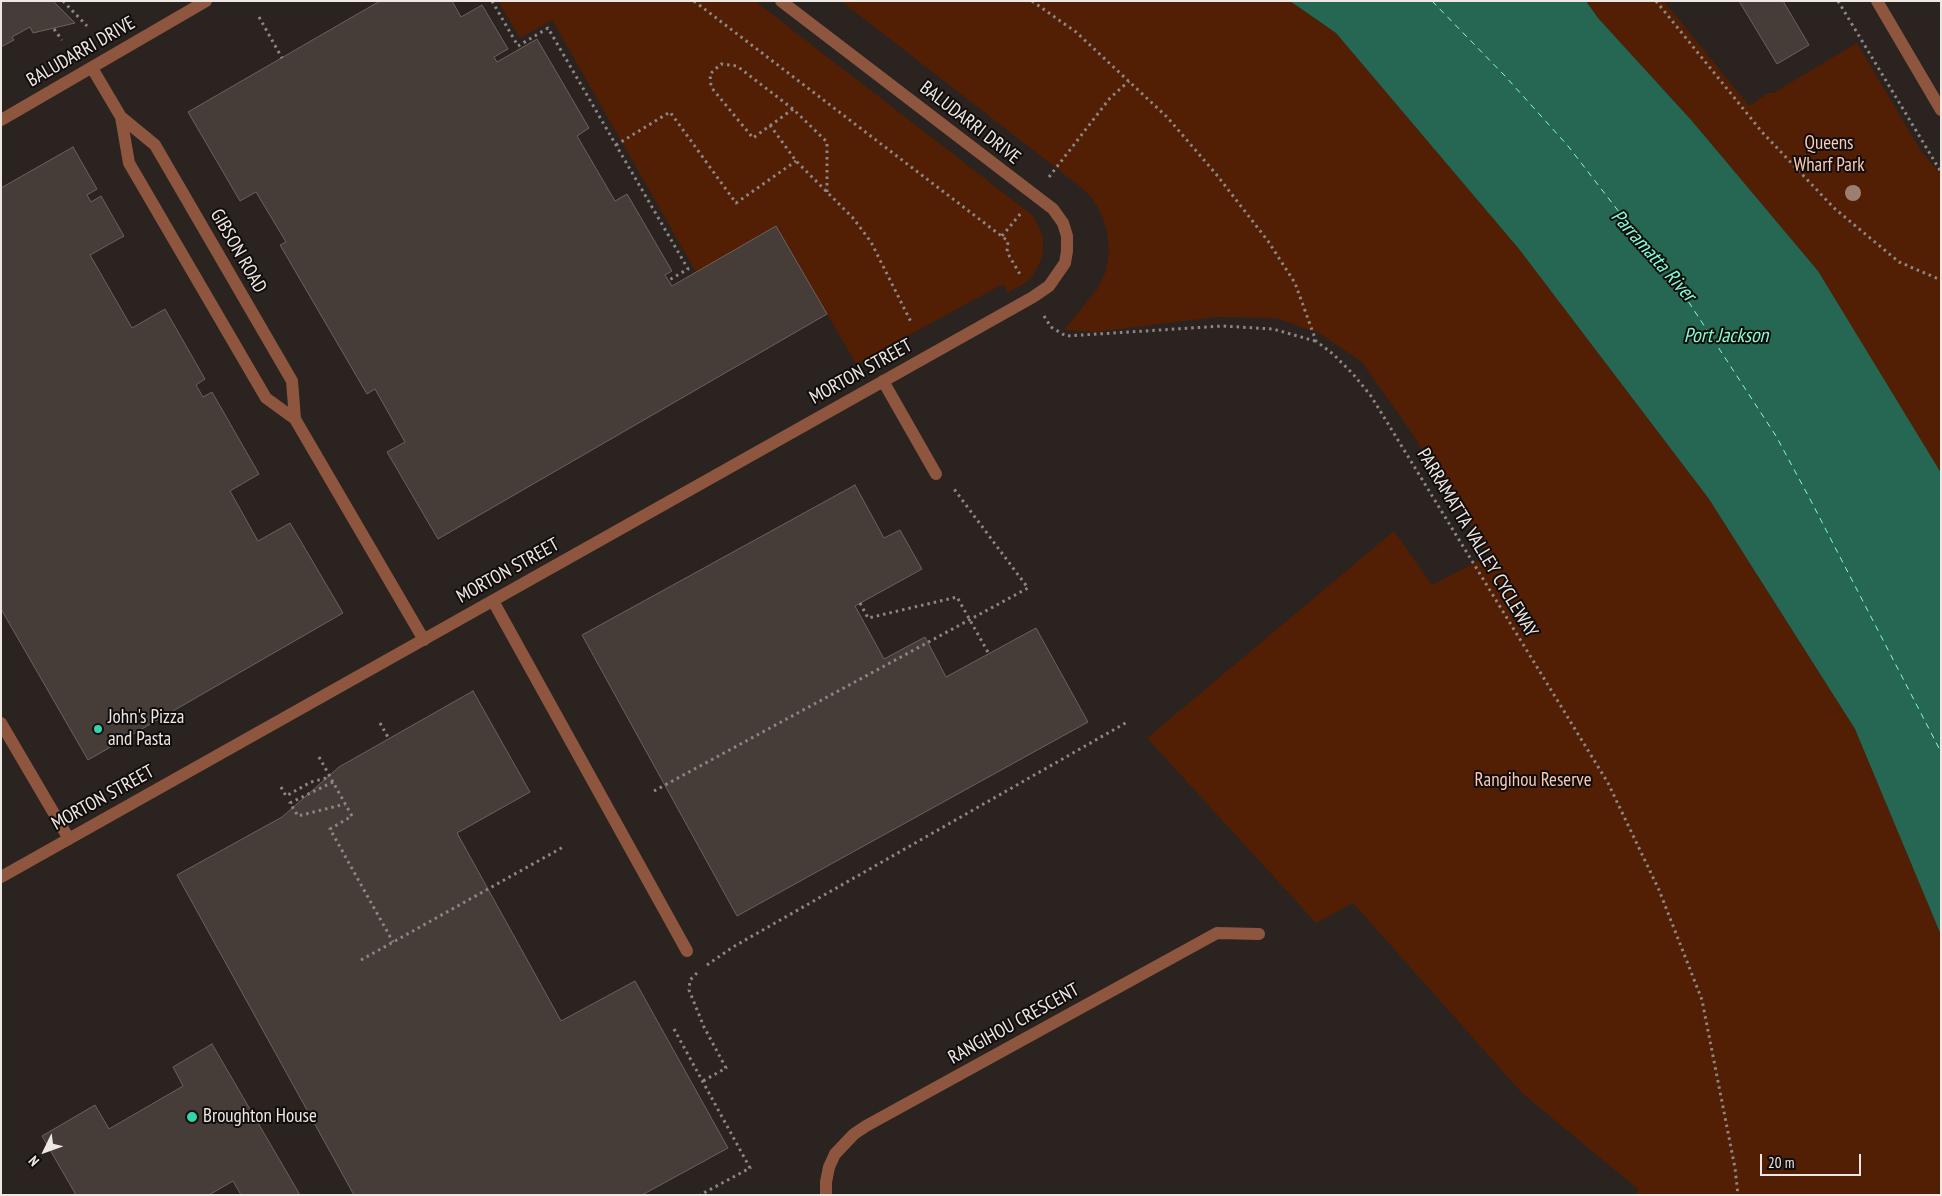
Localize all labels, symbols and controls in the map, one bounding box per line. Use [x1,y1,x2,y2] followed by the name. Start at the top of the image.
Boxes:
[23,12,139,92] street label: BALUDARRI DRIVE
[915,77,1025,169] street label: BALUDARRI DRIVE
[1793,133,1865,177] park label: Queens Wharf Park
[205,205,271,297] street label: GIBSON ROAD
[1606,205,1700,307] water label: Parramatta River
[1684,324,1768,348] water label: Port Jackson
[806,334,916,410] street label: MORTON STREET
[1412,445,1542,641] street label: PARRAMATTA VALLEY CYCLEWAY
[453,533,563,609] street label: MORTON STREET
[108,707,184,751] place label: John's Pizza and Pasta
[92,723,104,735] marker: John's Pizza and Pasta
[48,760,158,836] street label: MORTON STREET
[1474,770,1592,792] park label: Rangihou Reserve
[945,979,1083,1069] street label: RANGIHOU CRESCENT
[203,1106,317,1128] place label: Broughton House
[185,1110,199,1124] marker: Broughton House
[20,1126,70,1176] north arrow
[1762,1144,1863,1176] scale bar
[25,1152,43,1170] text: N
[1768,1153,1794,1172] text: 20 m

